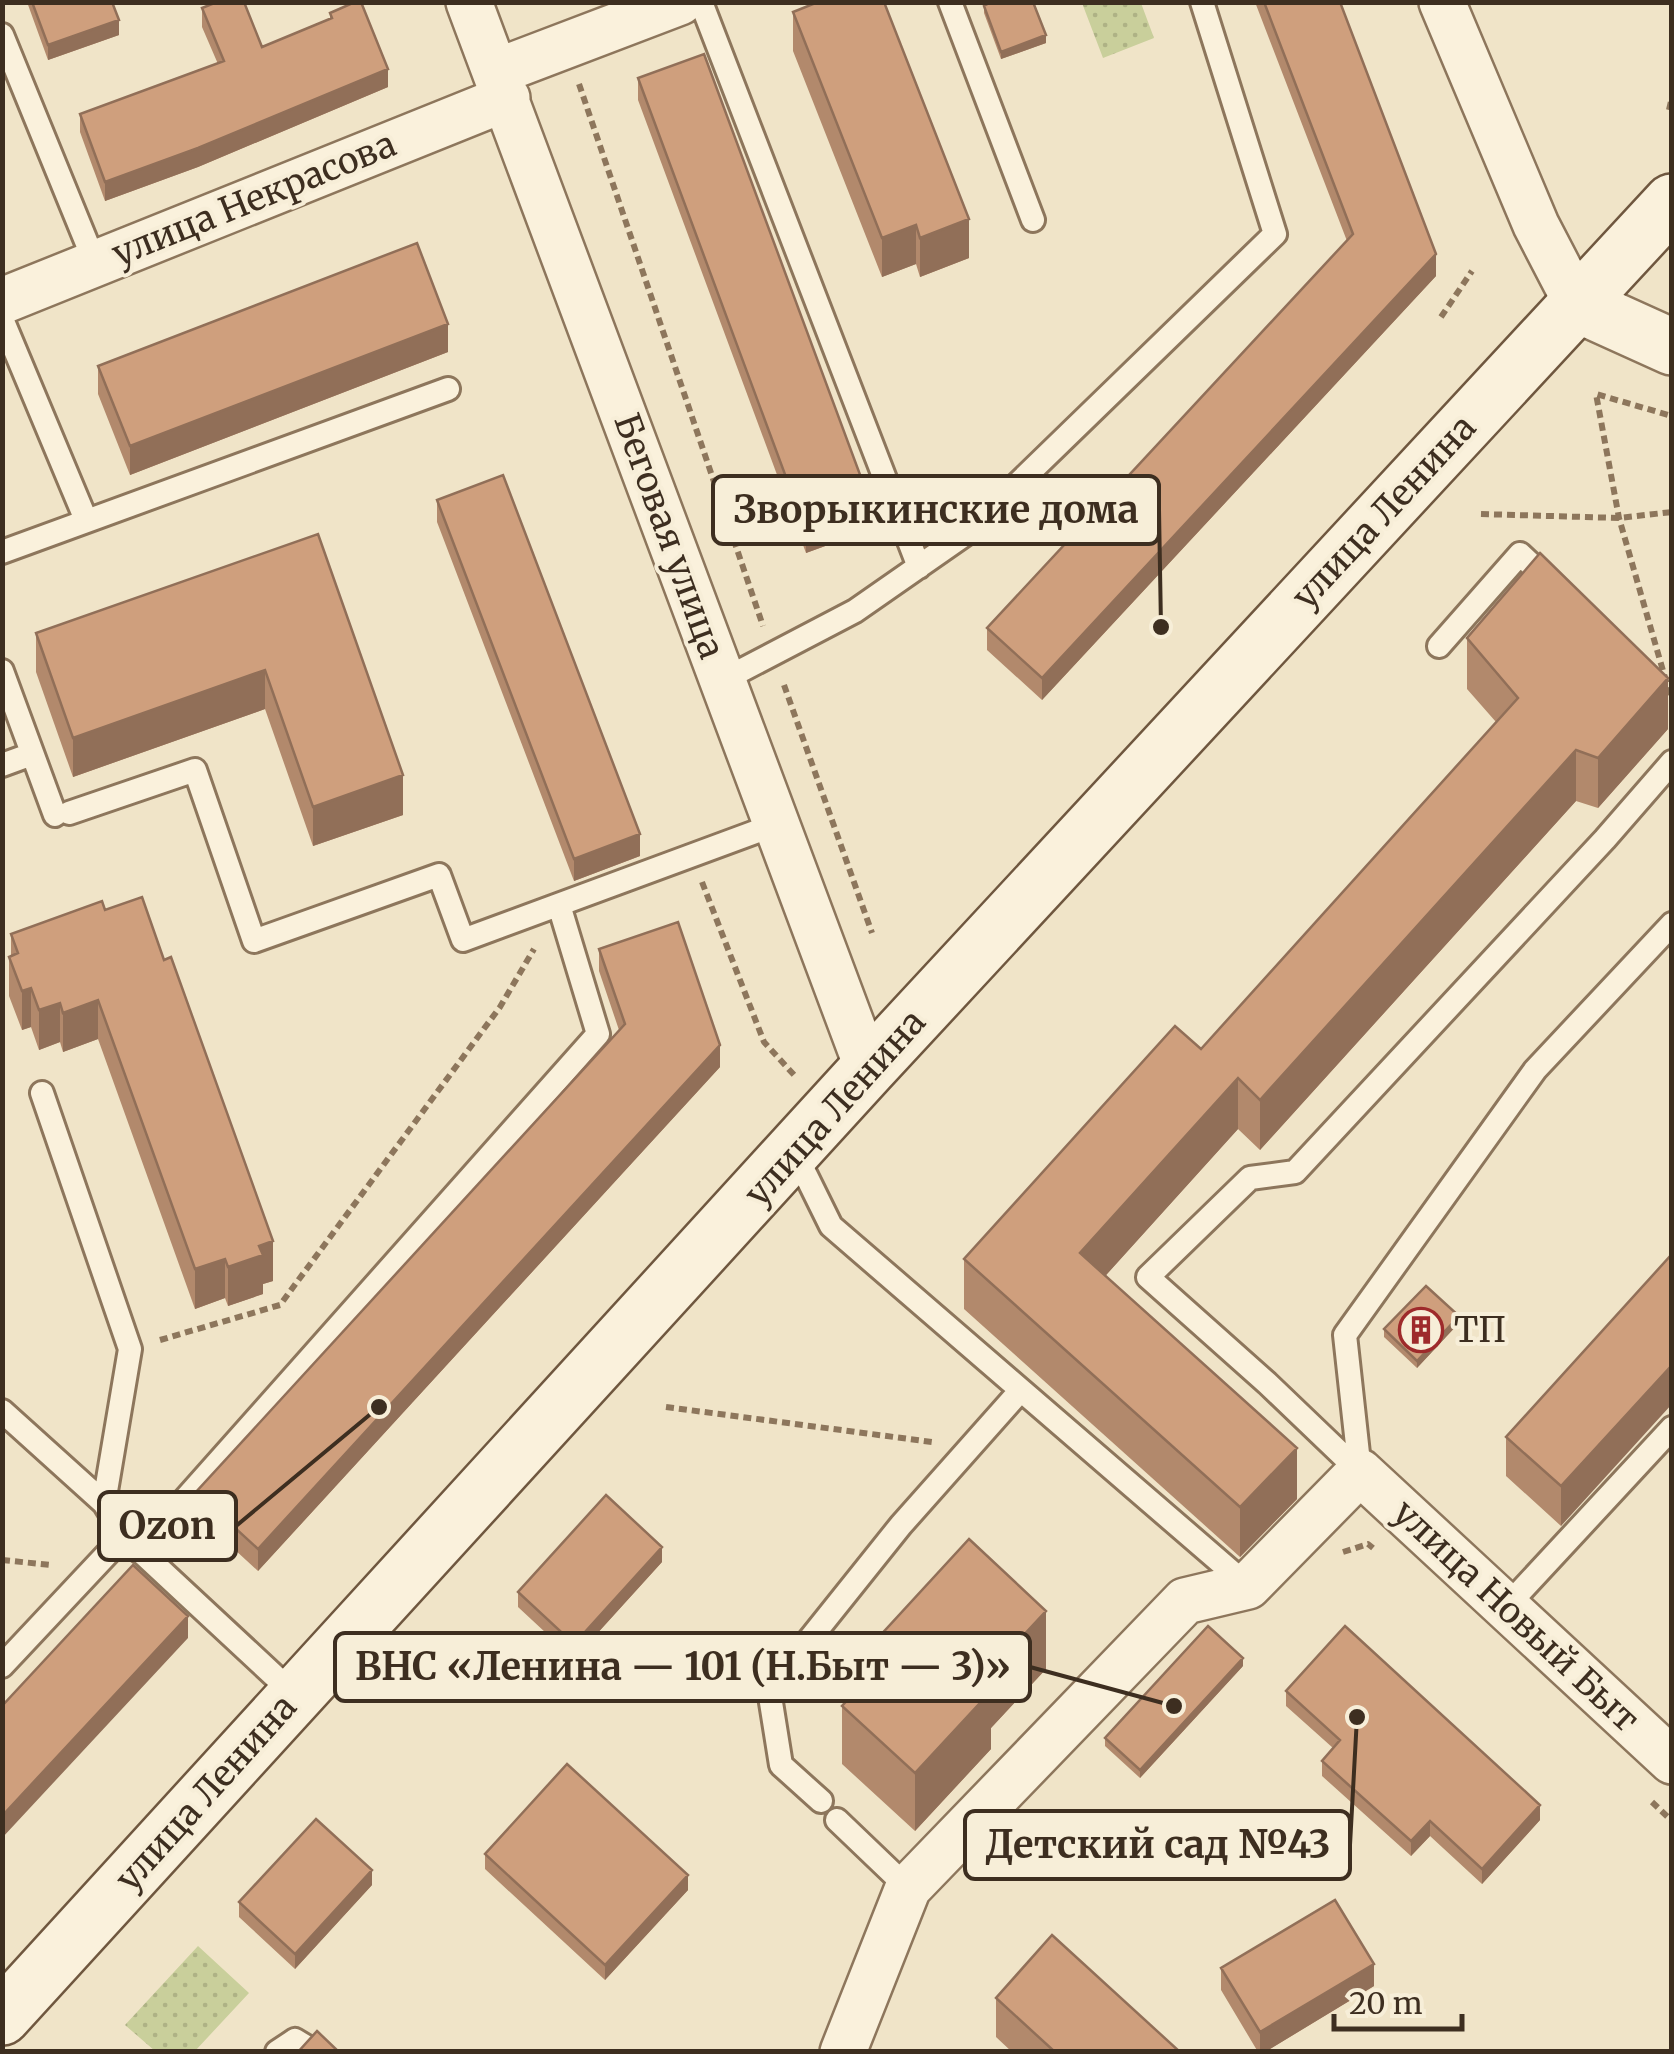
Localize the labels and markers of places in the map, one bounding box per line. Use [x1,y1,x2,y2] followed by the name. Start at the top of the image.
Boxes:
[713,476,1159,544] callout: Зворыкинские дома
[1398,1307,1444,1353] building icon: ТП
[1454,1308,1506,1352] place label: ТП
[99,1492,236,1560] callout: Ozon
[335,1633,1030,1701] callout: ВНС «Ленина — 101 (Н.Быт — 3)»
[965,1811,1350,1879] callout: Детский сад №43

